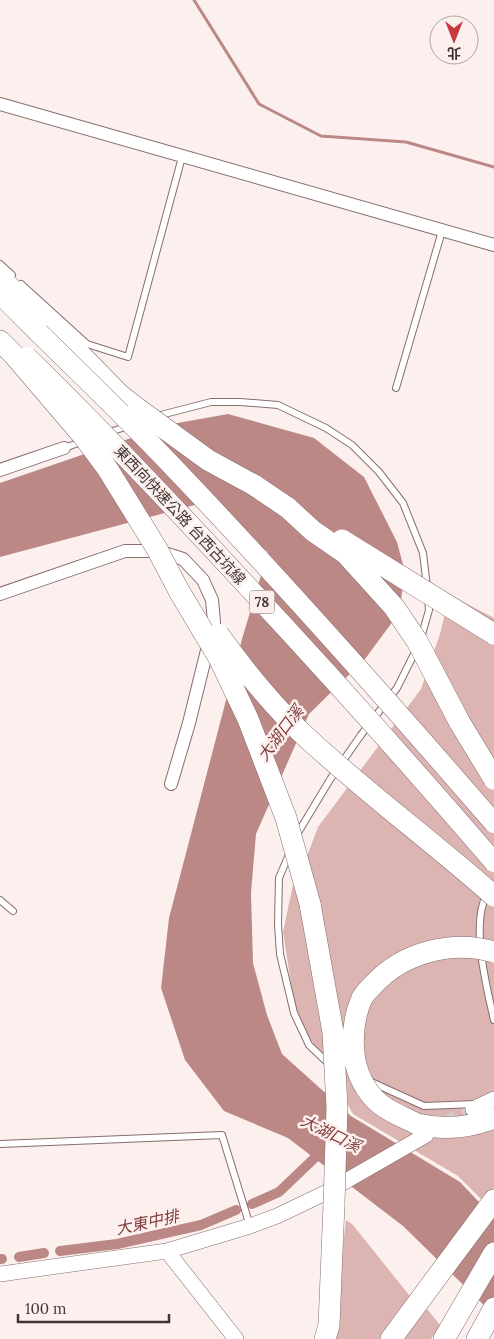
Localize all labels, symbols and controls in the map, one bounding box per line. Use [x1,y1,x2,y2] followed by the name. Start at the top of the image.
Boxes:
[429,15,479,65] north arrow
[447,44,461,62] text: 北
[111,441,250,588] street label: 東西向快速公路 台西古坑線
[250,590,274,614] road number: 78
[253,700,308,765] water label: 大湖口溪
[298,1110,366,1157] water label: 大湖口溪
[114,1205,182,1238] water label: 大東中排
[18,1292,169,1324] scale bar
[25,1299,66,1318] text: 100 m

